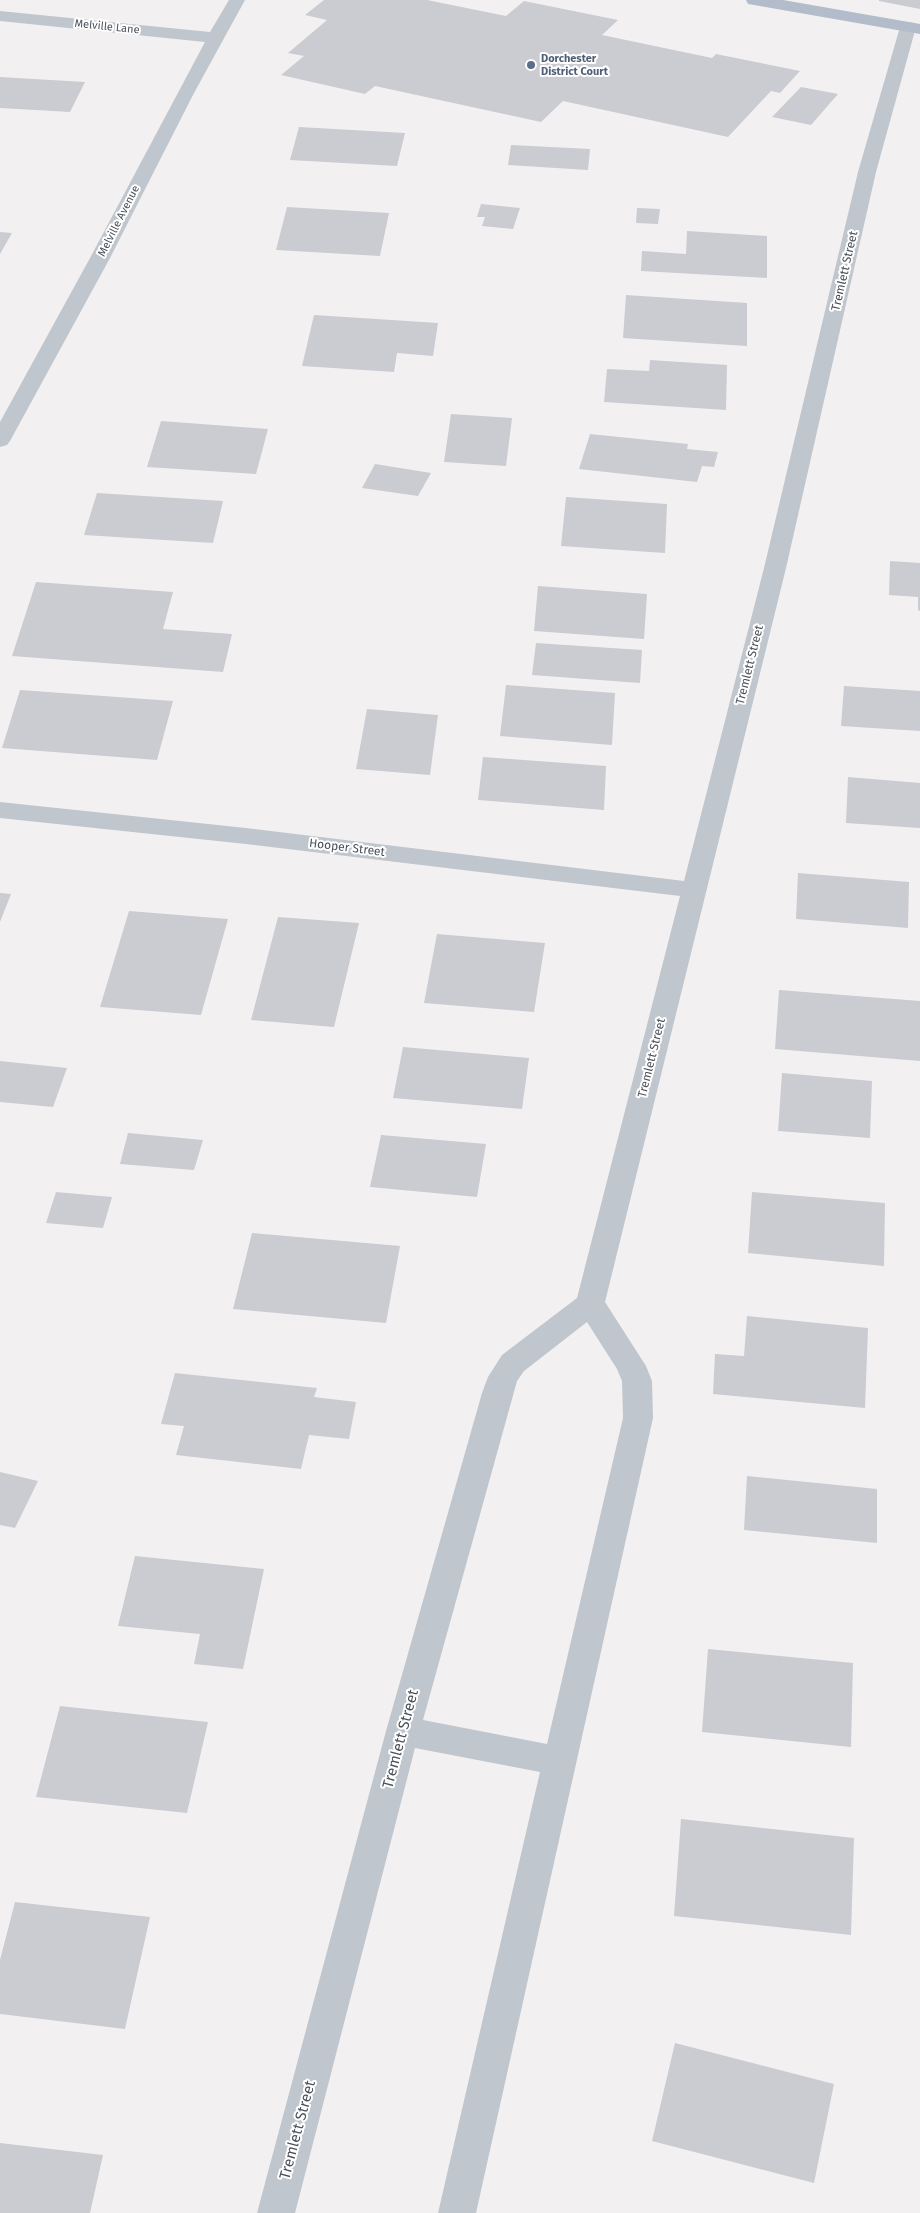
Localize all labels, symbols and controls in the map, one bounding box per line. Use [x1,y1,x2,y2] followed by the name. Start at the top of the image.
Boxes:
[74,17,140,37] street label: Melville Lane
[541,52,608,78] place label: Dorchester District Court
[525,59,537,71] marker: Dorchester District Court
[95,183,143,259] street label: Melville Avenue
[829,230,861,312] street label: Tremlett Street
[733,624,767,706] street label: Tremlett Street
[308,836,386,860] street label: Hooper Street
[635,1017,669,1099] street label: Tremlett Street
[379,1688,423,1790] street label: Tremlett Street
[276,2079,320,2181] street label: Tremlett Street

